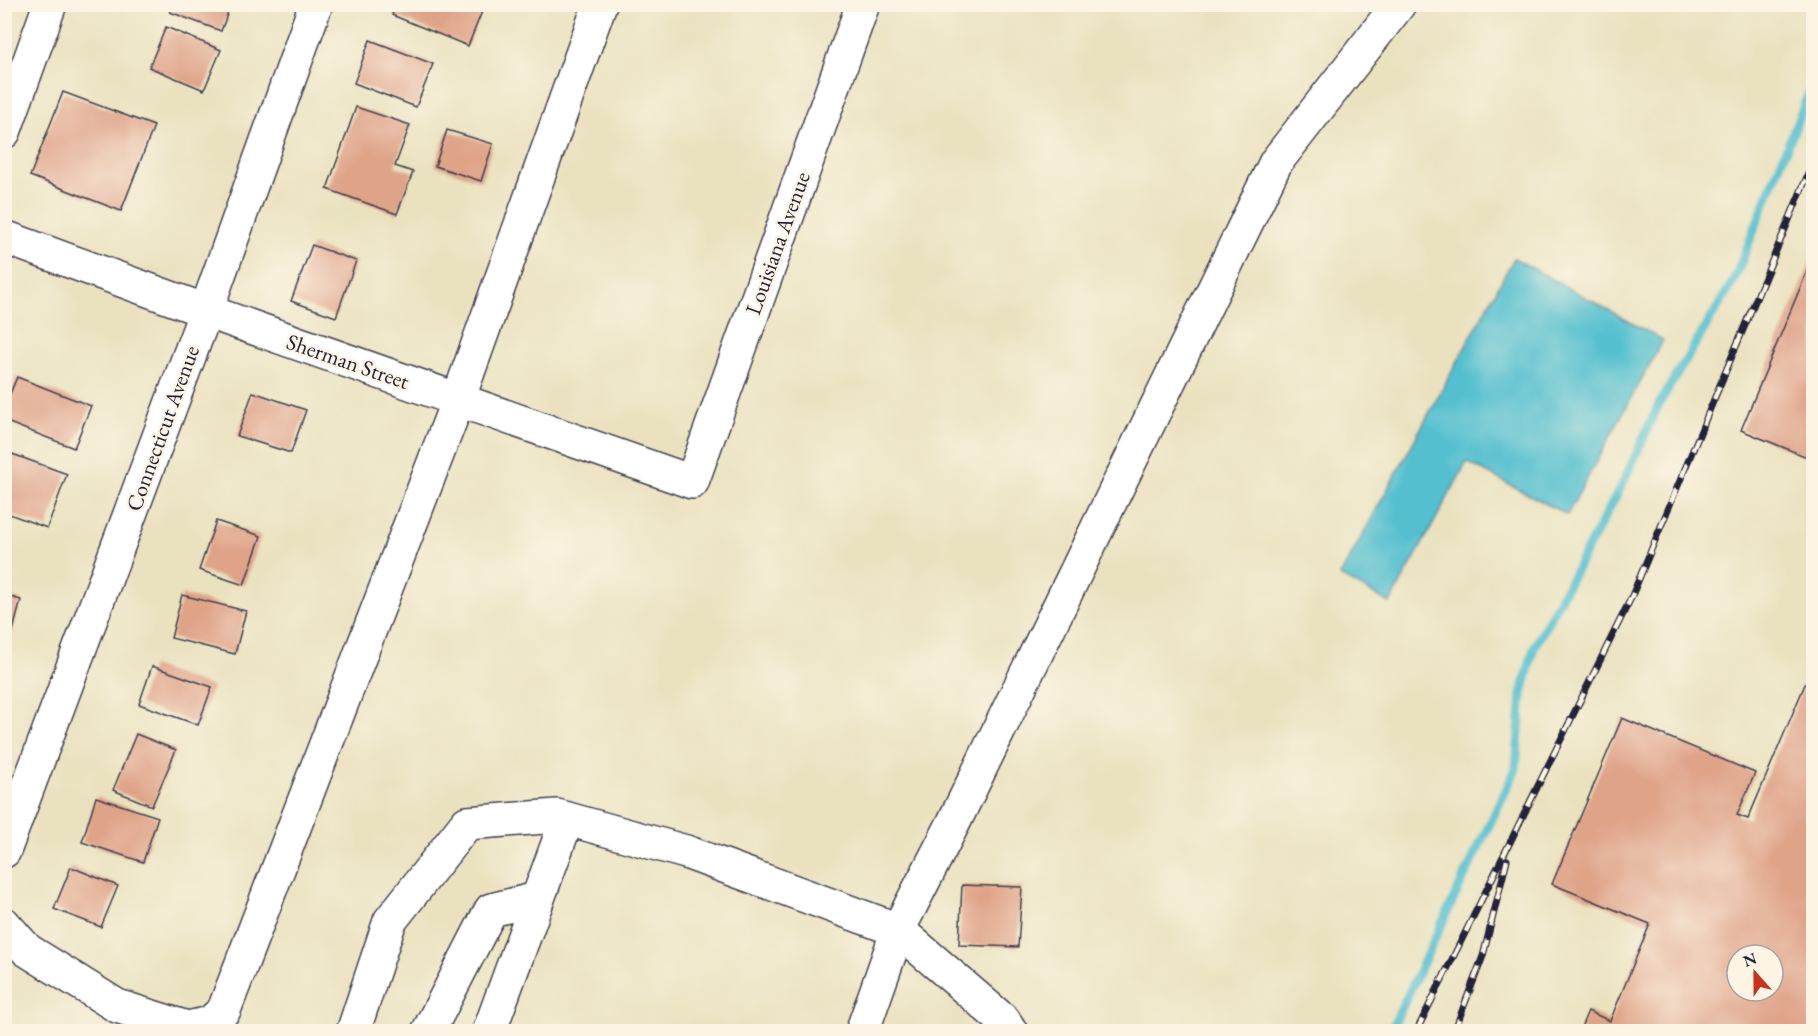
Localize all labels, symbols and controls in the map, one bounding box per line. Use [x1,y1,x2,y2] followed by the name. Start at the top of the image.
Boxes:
[738,167,817,319] street label: Louisiana Avenue
[283,327,413,396] street label: Sherman Street
[119,341,206,515] street label: Connecticut Avenue
[1725,943,1785,1003] north arrow
[1740,947,1760,972] text: N

